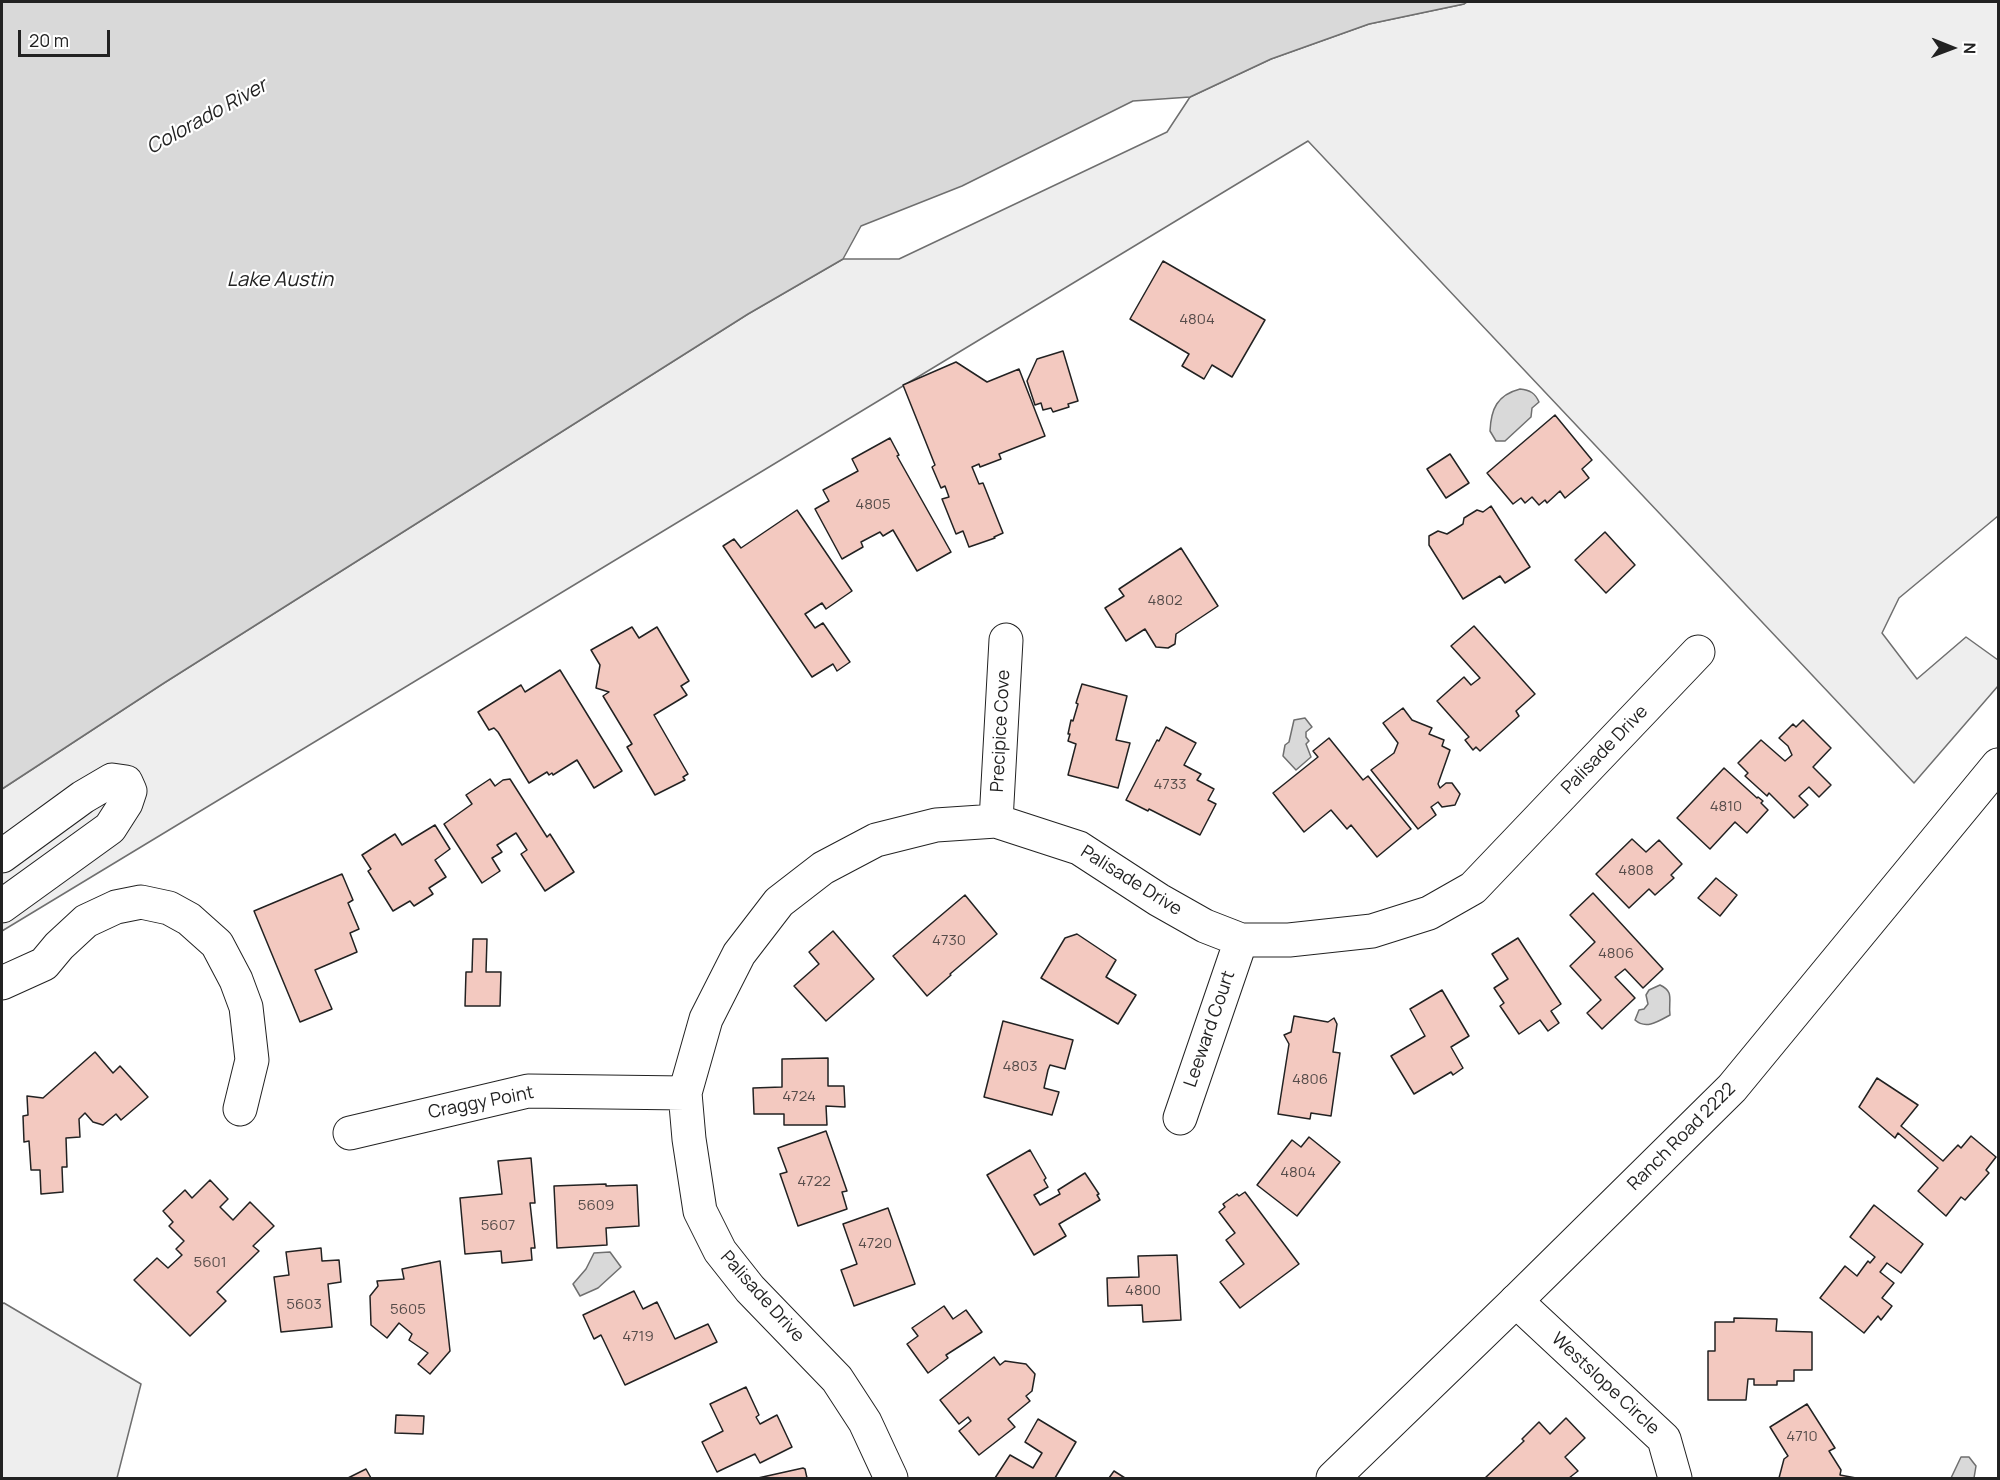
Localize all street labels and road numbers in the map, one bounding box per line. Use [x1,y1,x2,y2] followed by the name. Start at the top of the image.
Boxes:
[987,669,1015,793] street label: Precipice Cove
[1557,701,1653,799] street label: Palisade Drive
[1076,841,1186,921] street label: Palisade Drive
[1180,968,1240,1090] street label: Leeward Court
[1624,1079,1740,1195] street label: Ranch Road 2222
[426,1082,536,1124] street label: Craggy Point
[715,1247,809,1347] street label: Palisade Drive
[1547,1328,1663,1440] street label: Westslope Circle

